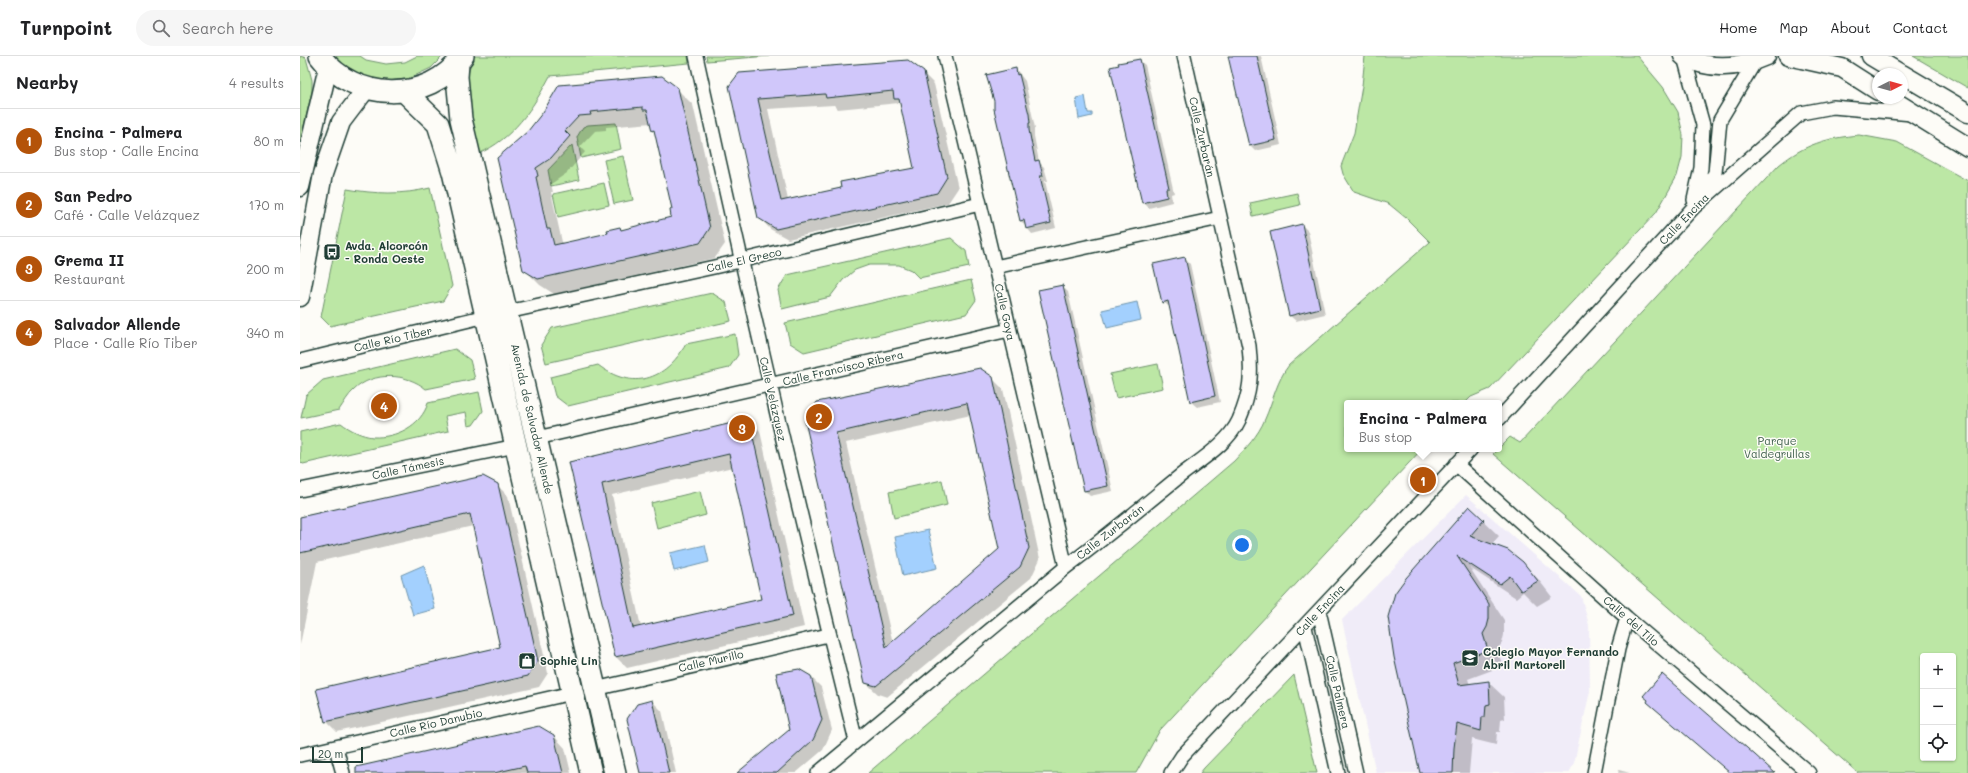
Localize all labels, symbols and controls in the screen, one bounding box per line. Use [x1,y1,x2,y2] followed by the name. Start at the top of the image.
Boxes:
[136,10,416,46] search box
[20,15,112,40] text: Turnpoint
[150,17,172,39] icon: search
[182,18,273,38] text: Search here
[1719,18,1757,37] text: Home
[1779,18,1808,37] text: Map
[1830,18,1871,37] text: About
[1893,18,1948,37] text: Contact
[1872,68,1908,104] north arrow
[16,71,78,93] text: Nearby
[229,74,284,91] text: 4 results
[1186,95,1219,178] street label: Calle Zurbarán
[54,122,183,142] text: Encina - Palmera
[26,132,32,149] text: 1
[254,132,284,149] text: 80 m
[54,142,199,159] text: Bus stop · Calle Encina
[54,186,132,206] text: San Pedro
[1655,190,1712,248] street label: Calle Encina
[25,196,33,213] text: 2
[248,196,284,213] text: 170 m
[54,206,200,223] text: Café · Calle Velázquez
[345,238,428,266] place label: Avda. Alcorcón - Ronda Oeste
[322,242,342,262] bus stop icon: Avda. Alcorcón - Ronda Oeste
[705,243,783,275] street label: Calle El Greco
[54,250,124,270] text: Grema II
[25,260,33,277] text: 3
[246,260,284,277] text: 200 m
[54,270,125,287] text: Restaurant
[992,282,1019,342] street label: Calle Goya
[54,314,180,334] text: Salvador Allende
[352,322,434,355] street label: Calle Río Tiber
[25,324,33,341] text: 4
[246,324,284,341] text: 340 m
[54,334,197,351] text: Place · Calle Río Tiber
[508,342,557,496] street label: Avenida de Salvador Allende
[781,346,905,389] street label: Calle Francisco Ribera
[756,355,790,443] street label: Calle Velázquez
[371,391,397,421] pin: 4
[1344,400,1502,452] popup
[806,402,832,432] pin: 2
[1359,408,1487,428] text: Encina - Palmera
[729,413,755,443] pin: 3
[1359,428,1412,445] text: Bus stop
[1744,433,1810,461] park label: Parque Valdegrullas
[371,453,445,482] street label: Calle Támesis
[1410,465,1436,495] pin: 1
[1073,501,1147,563] street label: Calle Zurbarán
[1232,535,1252,555] your location
[1292,580,1348,639] street label: Calle Encina
[1600,592,1663,649] street label: Calle del Tilo
[1483,644,1619,672] place label: Colegio Mayor Fernando Abril Martorell
[677,646,745,675] street label: Calle Murillo
[1460,648,1480,668] school or university icon: Colegio Mayor Fernando Abril Martorell
[517,651,537,671] shop icon: Sophie Lin
[540,653,598,668] place label: Sophie Lin
[1920,653,1956,761] map controls
[1920,653,1956,689] button: +
[1323,654,1354,730] street label: Calle Palmera
[1920,689,1956,725] button: −
[388,704,484,740] street label: Calle Río Danubio
[1920,725,1956,761] button: locate
[312,745,363,764] scale bar
[318,746,343,761] text: 20 m

